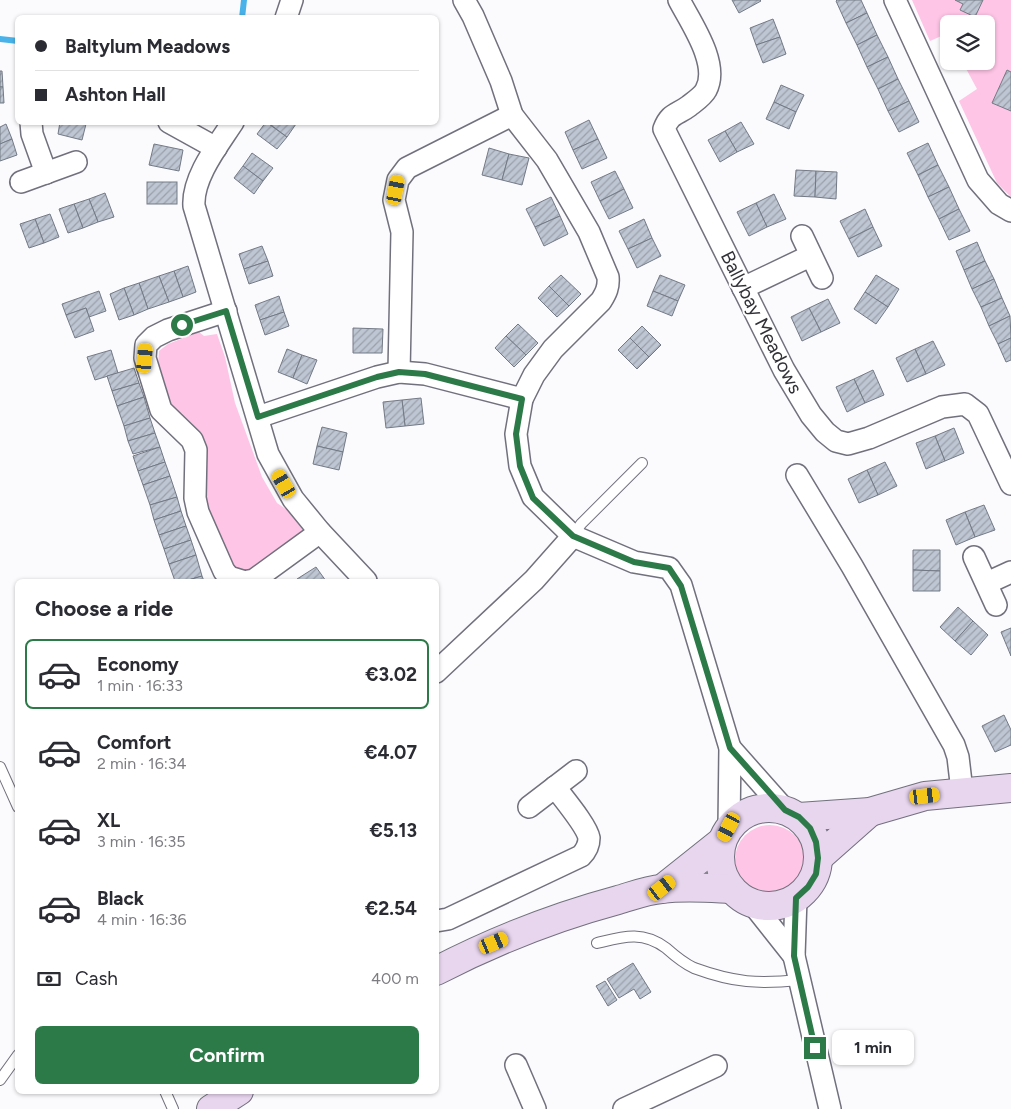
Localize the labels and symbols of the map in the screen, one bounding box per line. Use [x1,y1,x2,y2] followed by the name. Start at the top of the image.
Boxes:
[385,174,406,206] car
[716,247,807,397] street label: Ballybay Meadows
[171,314,193,336] route start
[136,342,153,374] car
[270,467,297,501] car
[909,787,940,805] car
[715,810,742,844] car
[645,873,678,903] car
[477,930,510,956] car
[832,1030,915,1066] callout: 1 min
[804,1037,826,1059] route end

